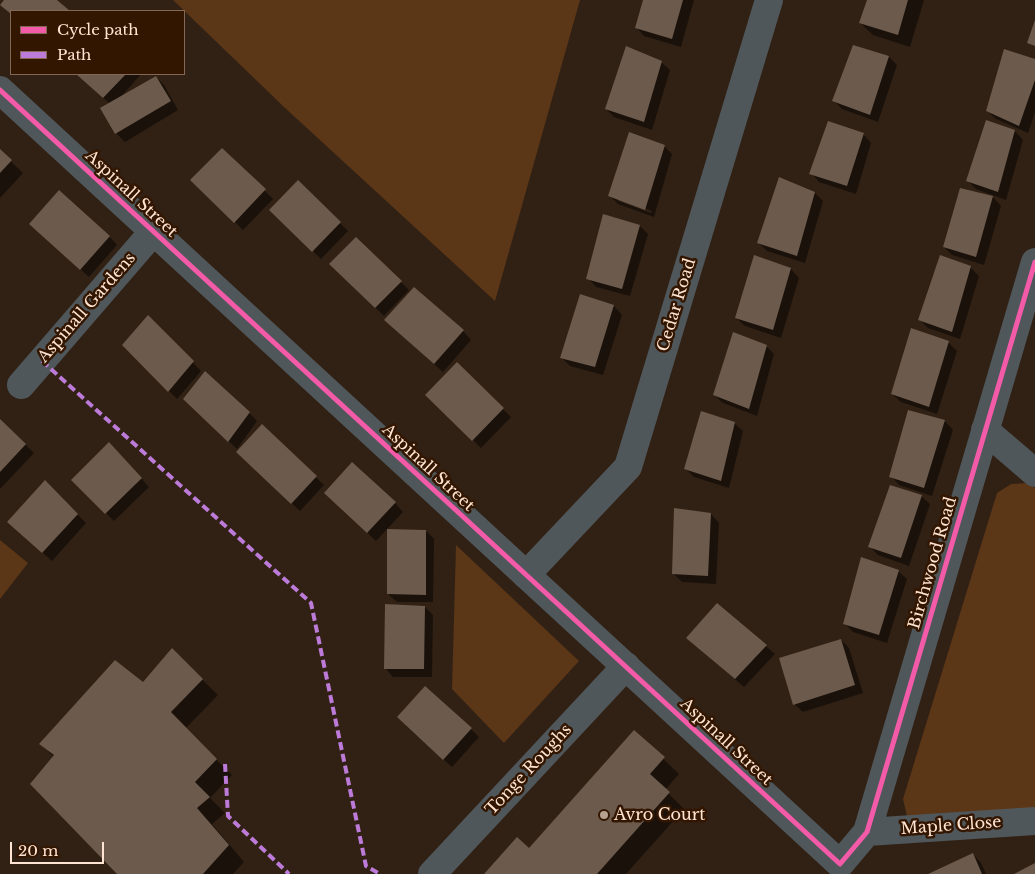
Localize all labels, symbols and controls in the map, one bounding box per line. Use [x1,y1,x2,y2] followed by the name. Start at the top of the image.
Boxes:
[10,10,185,75] legend
[57,20,139,39] text: Cycle path
[57,45,91,64] text: Path
[81,146,181,242] street label: Aspinall Street
[34,249,140,367] street label: Aspinall Gardens
[654,256,700,354] street label: Cedar Road
[378,420,478,516] street label: Aspinall Street
[905,495,961,631] street label: Birchwood Road
[676,694,776,790] street label: Aspinall Street
[482,721,576,819] street label: Tonge Roughs
[614,805,705,825] place label: Avro Court
[598,809,610,821] marker: Avro Court
[900,813,1002,839] street label: Maple Close
[12,832,106,864] scale bar
[18,841,58,860] text: 20 m

